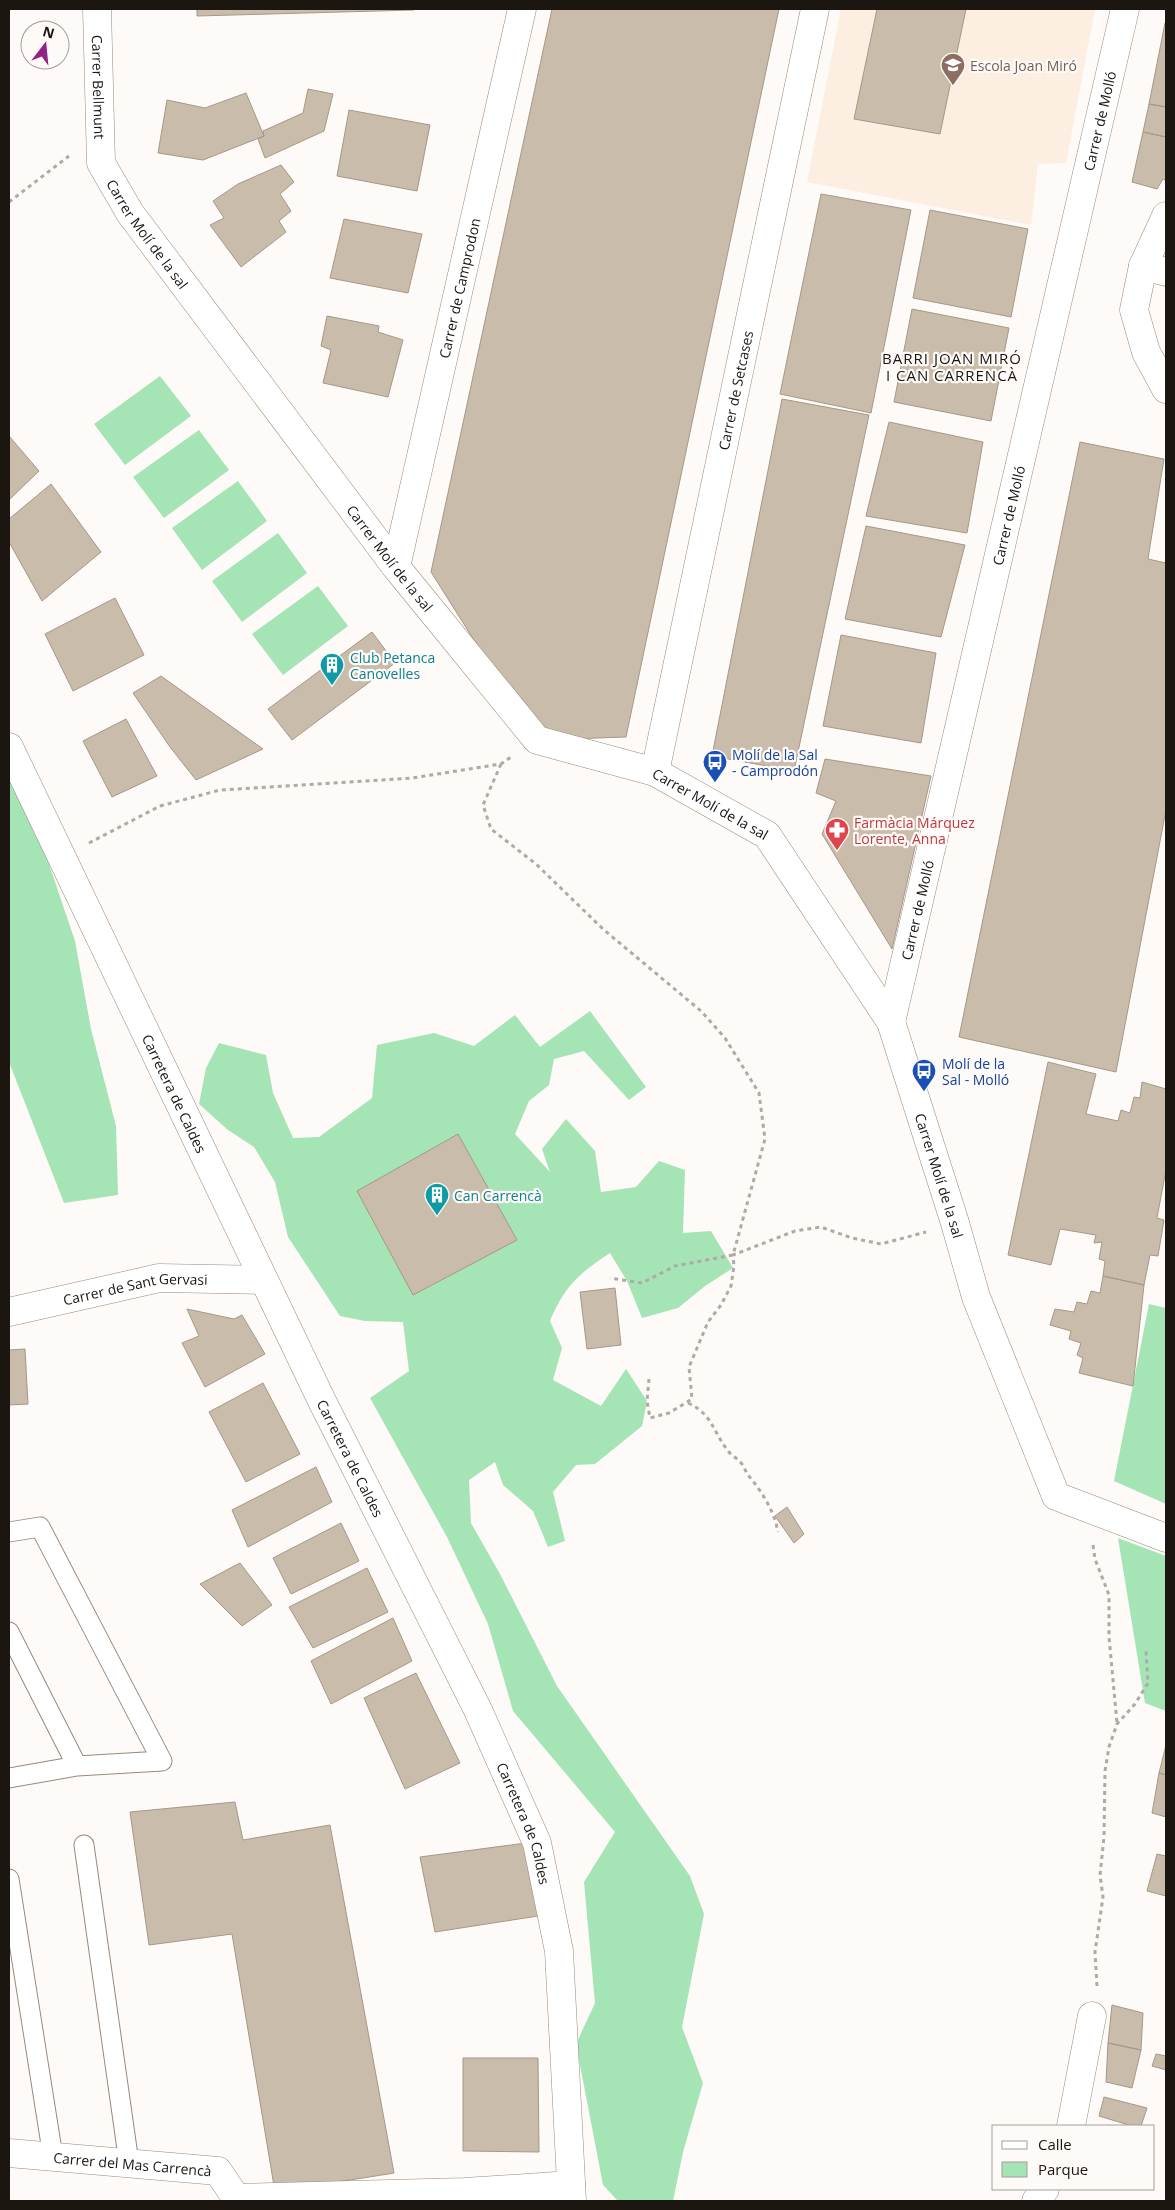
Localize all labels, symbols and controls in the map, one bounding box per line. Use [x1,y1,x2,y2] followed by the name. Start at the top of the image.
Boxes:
[20,20,70,70] north arrow
[41,21,57,43] text: N
[88,34,110,139] street label: Carrer Bellmunt
[940,52,966,86] school or university icon: Escola Joan Miró
[970,56,1077,75] place label: Escola Joan Miró
[1078,69,1120,173] street label: Carrer de Molló
[103,175,193,292] street label: Carrer Molí de la sal
[434,216,484,360] street label: Carrer de Camprodon
[713,328,757,452] street label: Carrer de Setcases
[882,348,1022,385] district label: BARRI JOAN MIRÓ I CAN CARRENCÀ
[987,464,1029,567] street label: Carrer de Molló
[343,501,438,615] street label: Carrer Molí de la sal
[350,648,435,683] place label: Club Petanca Canovelles
[319,652,345,686] building icon: Club Petanca Canovelles
[732,745,818,780] place label: Molí de la Sal - Camprodón
[702,749,728,783] bus stop icon: Molí de la Sal - Camprodón
[649,763,772,844] street label: Carrer Molí de la sal
[854,813,975,848] place label: Farmàcia Márquez Lorente, Anna
[824,817,850,851] pharmacy icon: Farmàcia Márquez Lorente, Anna
[896,858,938,962] street label: Carrer de Molló
[138,1031,211,1156] street label: Carretera de Caldes
[942,1054,1009,1089] place label: Molí de la Sal - Molló
[911,1058,937,1092] bus stop icon: Molí de la Sal - Molló
[911,1111,968,1240] street label: Carrer Molí de la sal
[424,1182,450,1216] building icon: Can Carrencà
[454,1186,542,1205] place label: Can Carrencà
[61,1268,208,1309] street label: Carrer de Sant Gervasi
[313,1396,389,1520] street label: Carretera de Caldes
[493,1759,555,1886] street label: Carretera de Caldes
[992,2125,1155,2190] legend
[1038,2134,1072,2154] text: Calle
[53,2147,212,2180] street label: Carrer del Mas Carrencà
[1038,2159,1088,2179] text: Parque

